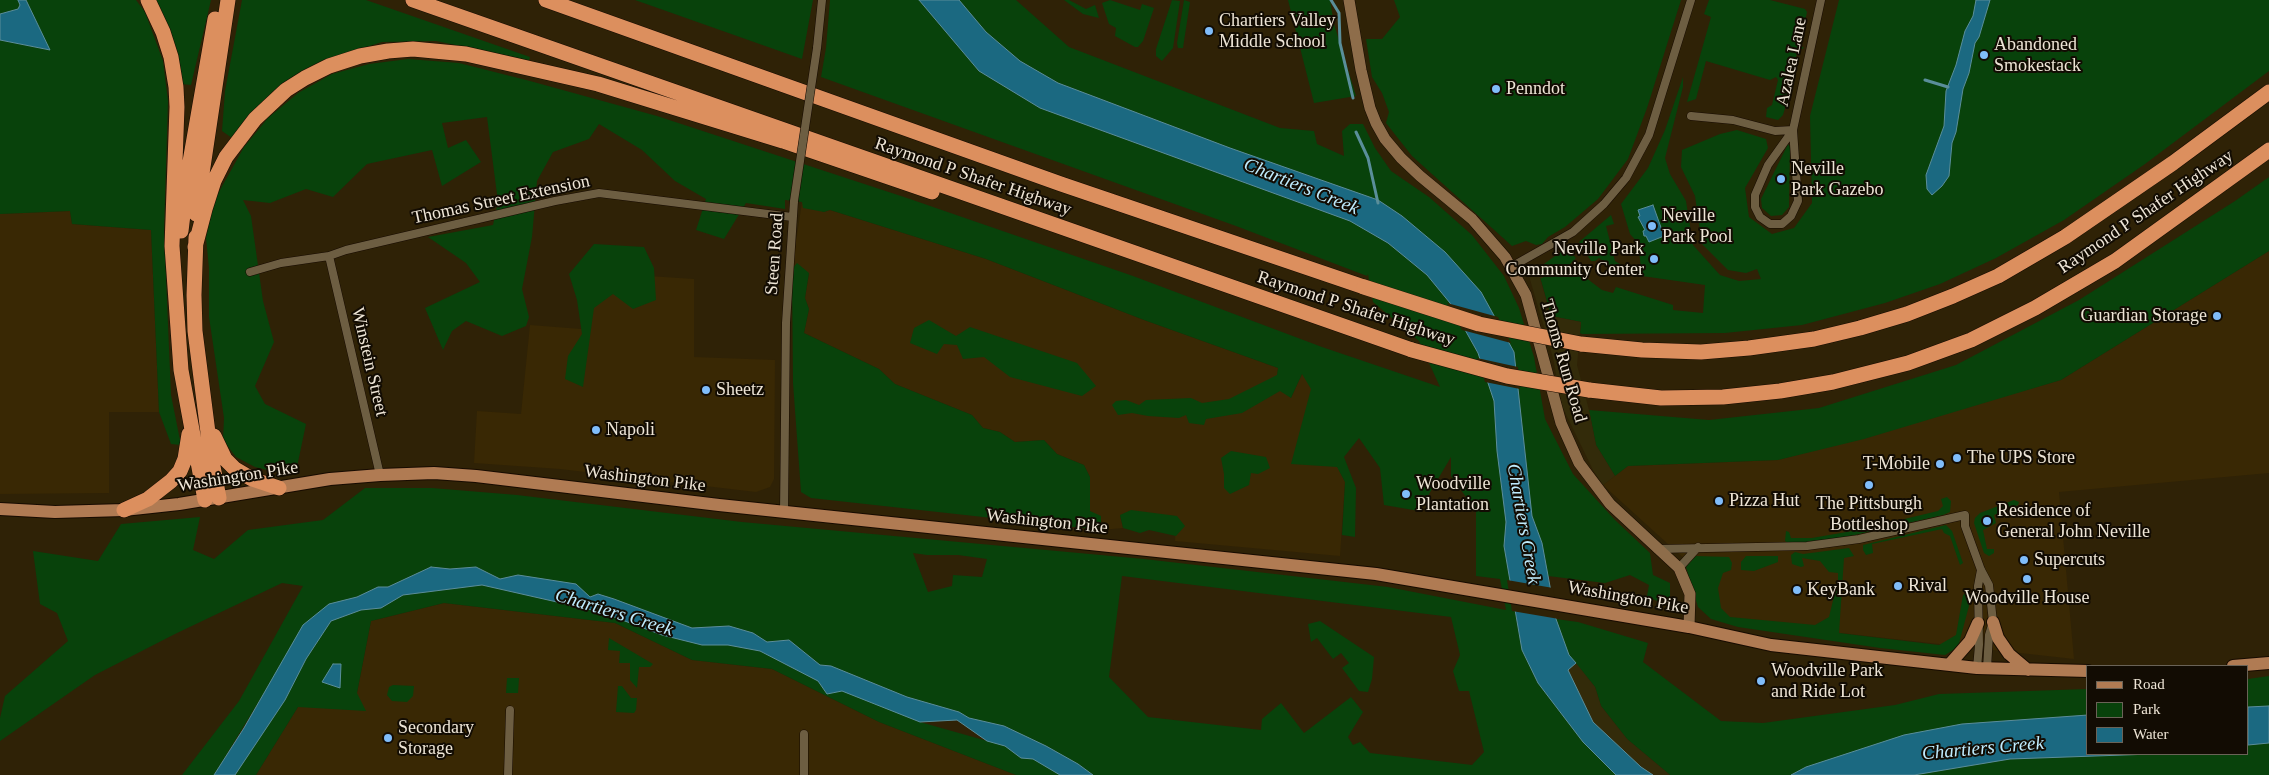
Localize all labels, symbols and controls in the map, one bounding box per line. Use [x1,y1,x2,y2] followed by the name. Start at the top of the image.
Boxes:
[1219,10,1335,52] place label: Chartiers Valley Middle School
[1772,16,1812,108] street label: Azalea Lane
[1203,25,1215,37] marker: Chartiers Valley Middle School
[1994,34,2081,76] place label: Abandoned Smokestack
[1978,49,1990,61] marker: Abandoned Smokestack
[1506,78,1565,100] place label: Penndot
[1490,83,1502,95] marker: Penndot
[872,133,1074,221] street label: Raymond P Shafer Highway
[2054,145,2238,279] street label: Raymond P Shafer Highway
[1240,154,1362,220] water label: Chartiers Creek
[1791,158,1883,200] place label: Neville Park Gazebo
[410,171,592,229] street label: Thomas Street Extension
[1775,173,1787,185] marker: Neville Park Gazebo
[1662,205,1733,248] place label: Neville Park Pool
[761,212,789,296] street label: Steen Road
[1646,220,1658,232] marker: Neville Park Pool
[1506,238,1644,280] place label: Neville Park Community Center
[1648,253,1660,265] marker: Neville Park Community Center
[1254,267,1458,351] street label: Raymond P Shafer Highway
[1535,297,1591,425] street label: Thoms Run Road
[2081,305,2207,327] place label: Guardian Storage
[346,306,392,418] street label: Winstein Street
[2211,310,2223,322] marker: Guardian Storage
[716,379,764,401] place label: Sheetz
[700,384,712,396] marker: Sheetz
[606,419,655,441] place label: Napoli
[590,424,602,436] marker: Napoli
[1967,447,2075,469] place label: The UPS Store
[1951,452,1963,464] marker: The UPS Store
[1863,453,1930,475] place label: T-Mobile
[176,457,300,497] street label: Washington Pike
[1934,458,1946,470] marker: T-Mobile
[583,461,707,497] street label: Washington Pike
[1501,462,1545,586] water label: Chartiers Creek
[1416,473,1491,516] place label: Woodville Plantation
[1863,479,1875,491] marker: The Pittsburgh Bottleshop
[1400,488,1412,500] marker: Woodville Plantation
[1729,490,1799,512] place label: Pizza Hut
[1816,493,1922,536] place label: The Pittsburgh Bottleshop
[1713,495,1725,507] marker: Pizza Hut
[1997,500,2150,542] place label: Residence of General John Neville
[985,505,1109,539] street label: Washington Pike
[1981,515,1993,527] marker: Residence of General John Neville
[2034,549,2105,571] place label: Supercuts
[2018,554,2030,566] marker: Supercuts
[2021,573,2033,585] marker: Woodville House
[1908,575,1947,597] place label: Rival
[1566,577,1690,619] street label: Washington Pike
[1807,579,1875,601] place label: KeyBank
[1892,580,1904,592] marker: Rival
[552,584,676,642] water label: Chartiers Creek
[1791,584,1803,596] marker: KeyBank
[1964,587,2090,609] place label: Woodville House
[1771,660,1883,702] place label: Woodville Park and Ride Lot
[2086,665,2249,755] legend
[1755,675,1767,687] marker: Woodville Park and Ride Lot
[2133,676,2165,692] text: Road
[2133,701,2161,717] text: Park
[398,717,474,760] place label: Secondary Storage
[2133,726,2168,742] text: Water
[382,732,394,744] marker: Secondary Storage
[1921,732,2045,766] water label: Chartiers Creek

